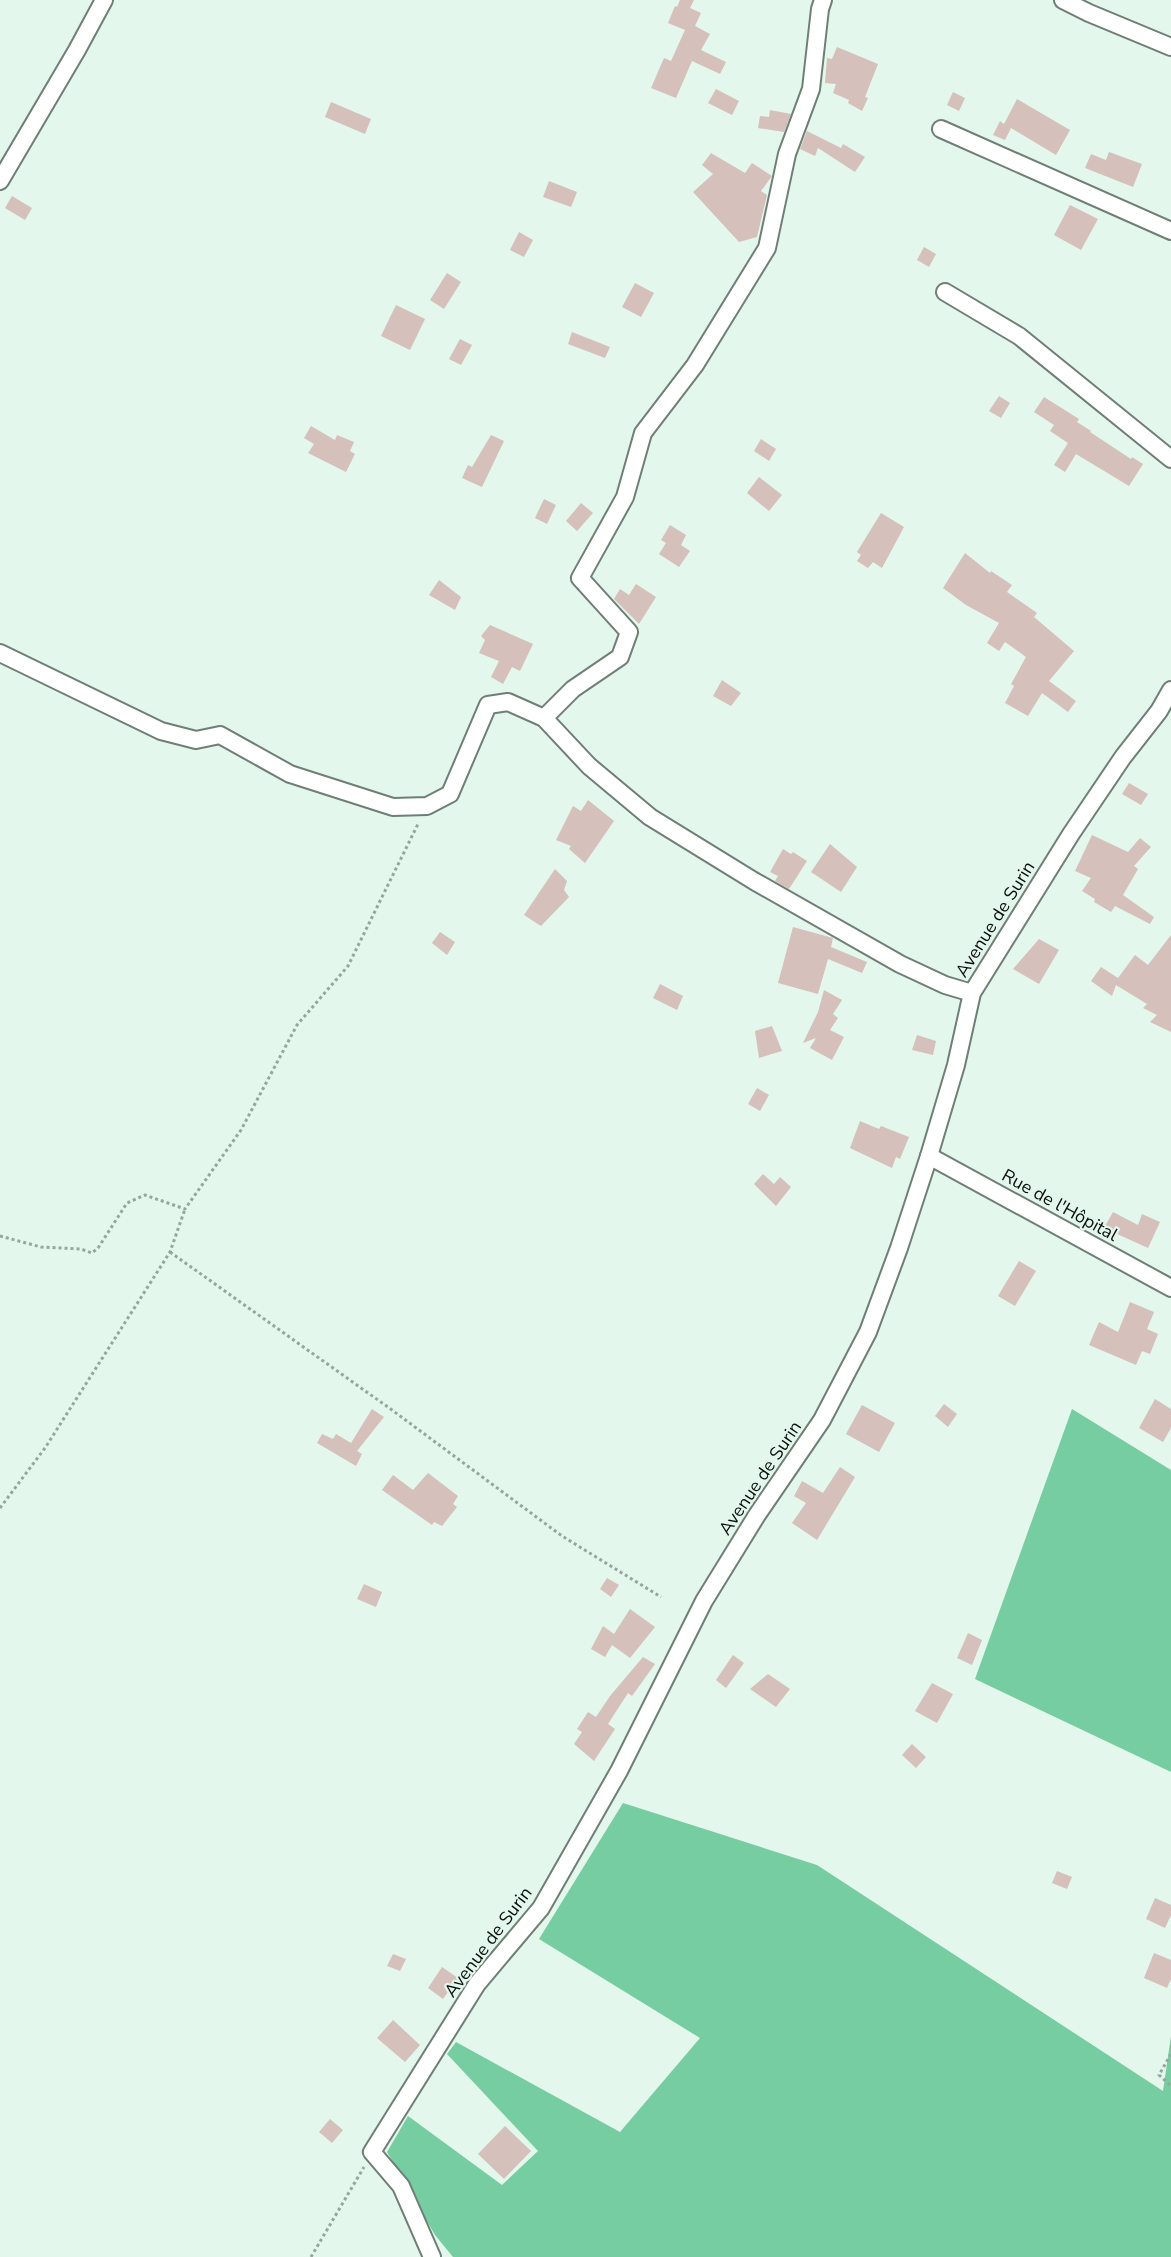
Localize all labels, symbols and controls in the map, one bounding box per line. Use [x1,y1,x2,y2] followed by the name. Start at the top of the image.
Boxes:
[950,856,1040,982] street label: Avenue de Surin
[998,1163,1123,1247] street label: Rue de l'Hôpital
[713,1416,807,1540] street label: Avenue de Surin
[439,1882,537,2002] street label: Avenue de Surin

